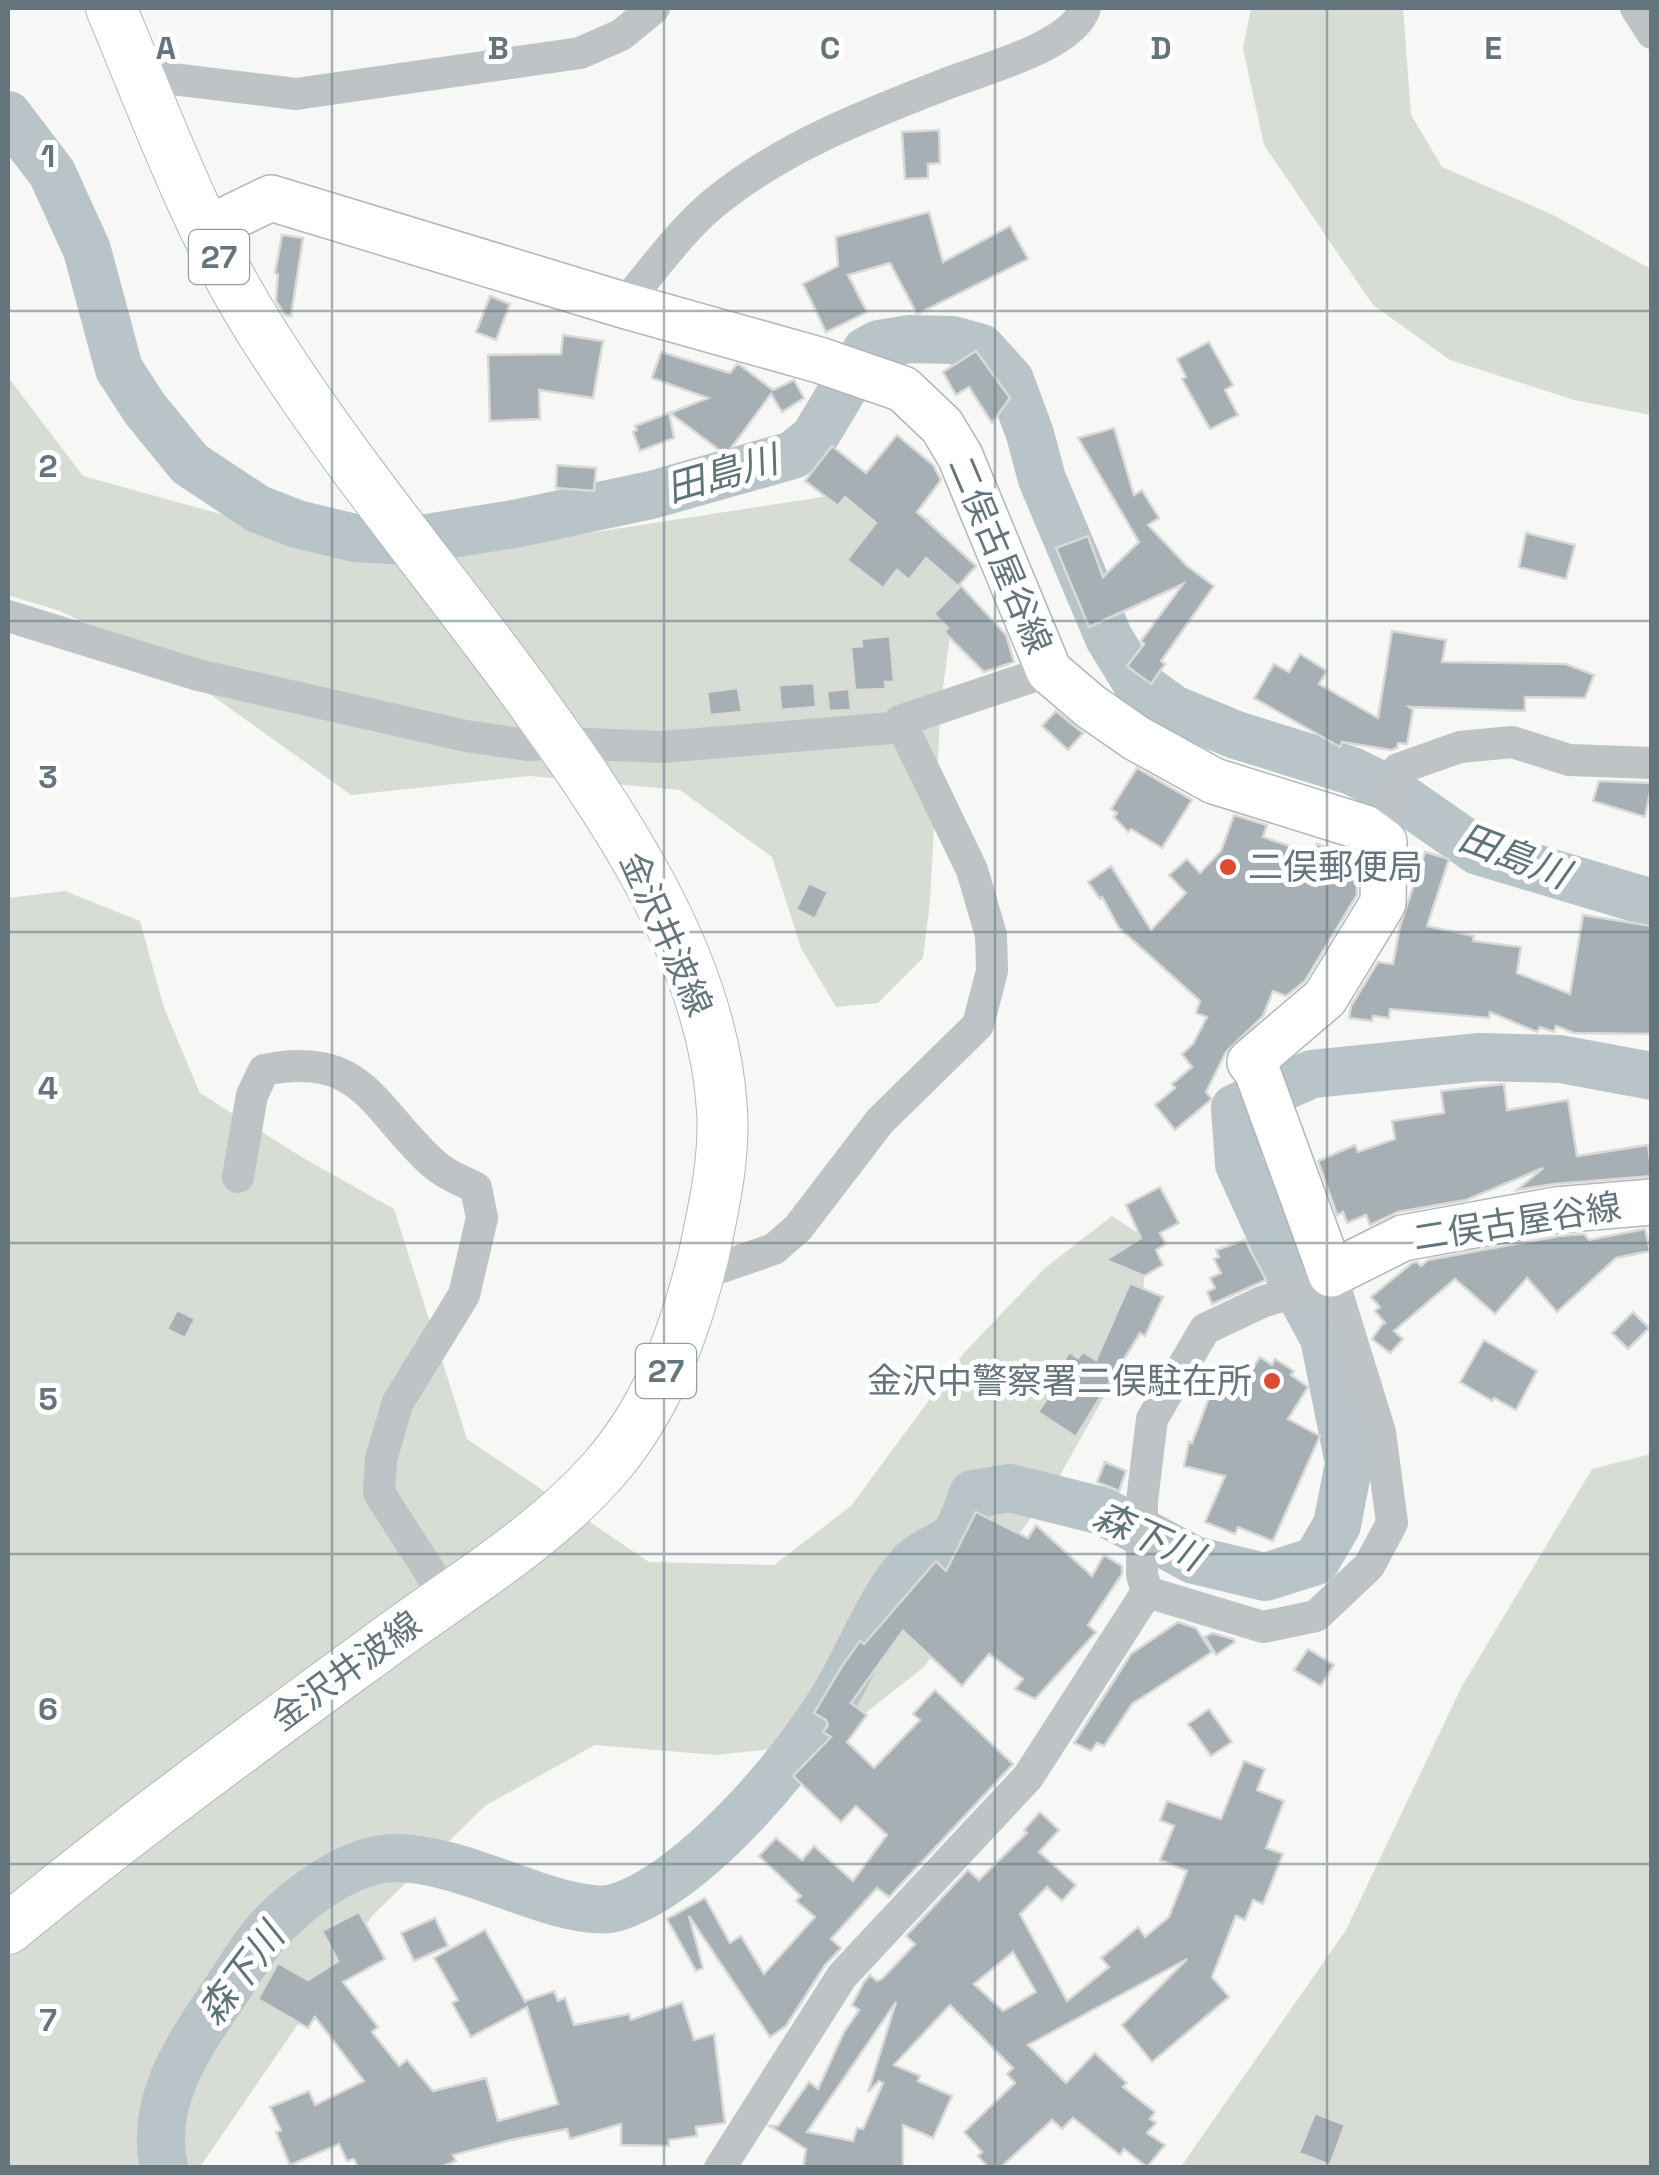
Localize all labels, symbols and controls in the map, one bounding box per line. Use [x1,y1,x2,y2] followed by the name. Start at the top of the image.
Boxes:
[156,28,176,68] text: A
[487,28,509,68] text: B
[820,28,840,68] text: C
[1150,28,1172,68] text: D
[1484,28,1502,68] text: E
[41,136,55,176] text: 1
[189,230,249,284] road number: 27
[661,434,787,513] water label: 田島川
[38,446,58,486] text: 2
[939,450,1061,660] street label: 二俣古屋谷線
[38,757,58,797] text: 3
[1452,813,1580,900] water label: 田島川
[610,845,722,1023] street label: 金沢井波線
[1248,845,1423,889] place label: 二俣郵便局
[1217,856,1239,878] marker: 二俣郵便局
[38,1068,58,1108] text: 4
[1410,1184,1624,1260] street label: 二俣古屋谷線
[636,1344,696,1398] road number: 27
[867,1359,1252,1403] place label: 金沢中警察署二俣駐在所
[1261,1370,1283,1392] marker: 金沢中警察署二俣駐在所
[38,1379,58,1419] text: 5
[1086,1491,1213,1583] water label: 森下川
[262,1602,430,1740] street label: 金沢井波線
[38,1689,58,1729] text: 6
[188,1911,297,2034] water label: 森下川
[39,2000,57,2040] text: 7

